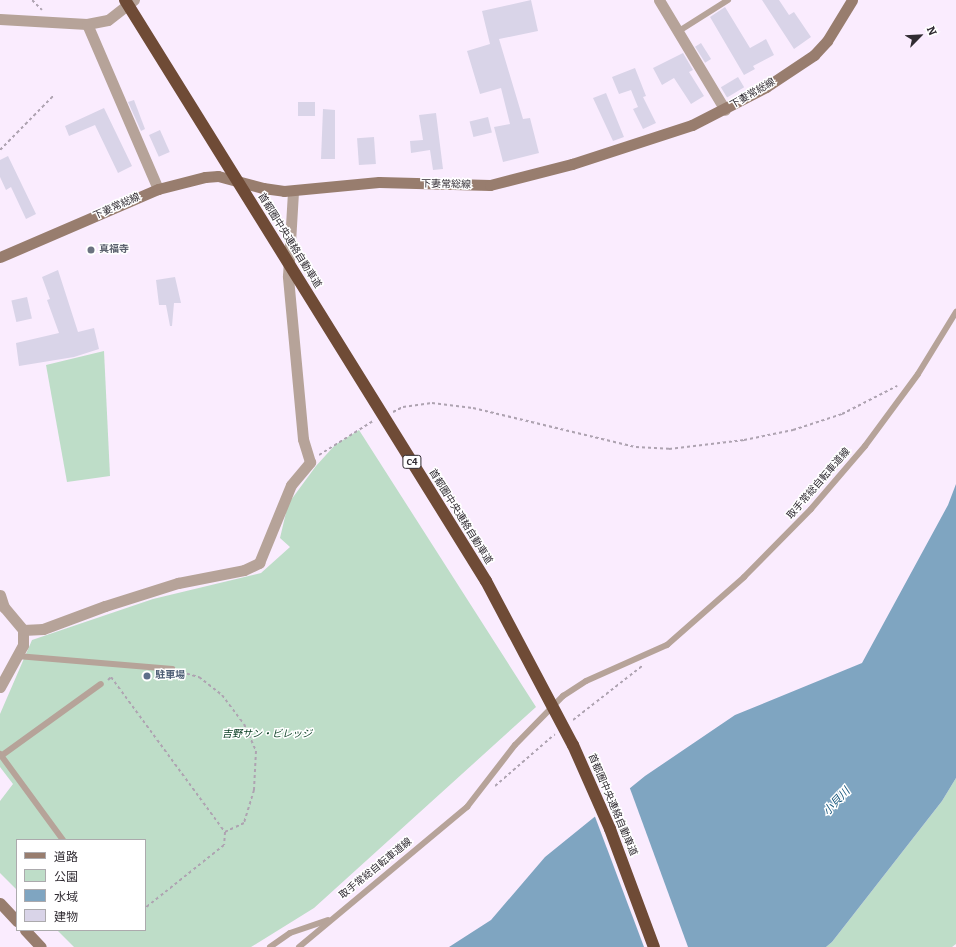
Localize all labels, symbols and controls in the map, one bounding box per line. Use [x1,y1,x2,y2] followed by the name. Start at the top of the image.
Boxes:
[900,16,940,56] north arrow
[924,24,939,37] text: N
[728,76,778,112] street label: 下妻常総線
[421,179,471,191] street label: 下妻常総線
[92,191,142,223] street label: 下妻常総線
[255,191,323,291] street label: 首都圏中央連絡自動車道
[99,244,129,256] place label: 真福寺
[86,245,96,255] marker: 真福寺
[785,446,853,522] street label: 取手常総自転車道線
[402,455,422,469] road number: C4
[426,467,494,567] street label: 首都圏中央連絡自動車道
[155,670,185,682] place label: 駐車場
[142,671,152,681] marker: 駐車場
[222,729,312,741] park label: 吉野サン・ビレッジ
[585,752,639,858] street label: 首都圏中央連絡自動車道
[821,785,853,819] water label: 小貝川
[337,836,415,902] street label: 取手常総自転車道線
[16,839,146,931] legend
[54,850,78,864] text: 道路
[54,870,78,884] text: 公園
[54,890,78,904] text: 水域
[54,910,78,924] text: 建物

